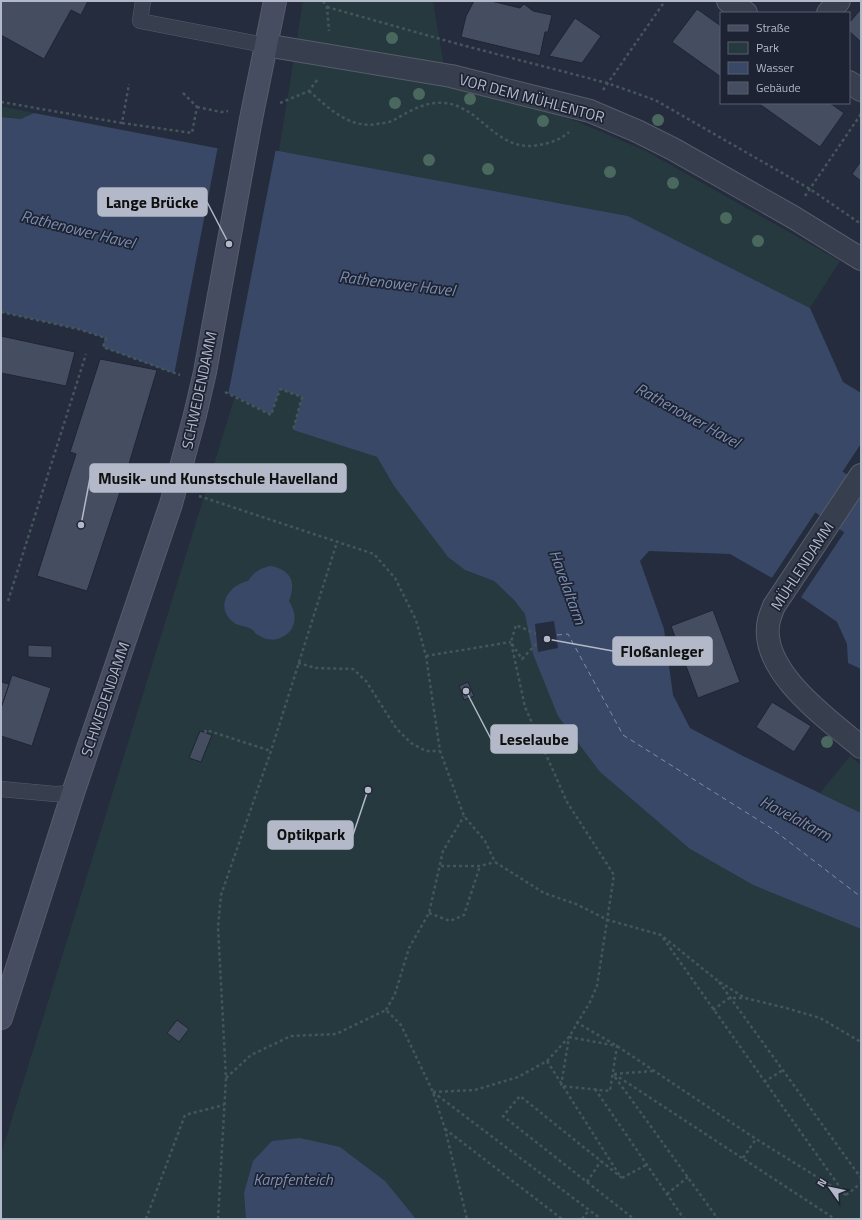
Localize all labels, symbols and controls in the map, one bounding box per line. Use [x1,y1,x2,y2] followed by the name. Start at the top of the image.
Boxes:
[720,12,850,104] legend
[756,18,790,37] text: Straße
[756,38,779,57] text: Park
[756,58,794,77] text: Wasser
[457,68,607,128] street label: VOR DEM MÜHLENTOR
[756,78,801,97] text: Gebäude
[98,188,207,216] callout: Lange Brücke
[106,190,198,214] text: Lange Brücke
[19,203,139,255] water label: Rathenower Havel
[338,264,458,302] water label: Rathenower Havel
[175,329,223,451] street label: SCHWEDENDAMM
[631,376,746,454] water label: Rathenower Havel
[90,464,346,492] callout: Musik- und Kunstschule Havelland
[98,466,338,490] text: Musik- und Kunstschule Havelland
[765,517,839,615] street label: MÜHLENDAMM
[543,546,593,628] water label: Havelaltarm
[613,637,712,665] callout: Floßanleger
[75,639,135,759] street label: SCHWEDENDAMM
[620,639,704,663] text: Floßanleger
[491,725,577,753] callout: Leselaube
[499,727,569,751] text: Leselaube
[756,789,836,847] water label: Havelaltarm
[268,821,353,849] callout: Optikpark
[277,822,346,846] text: Optikpark
[253,1167,334,1191] water label: Karpfenteich
[810,1168,850,1208] north arrow
[813,1175,830,1190] text: N

